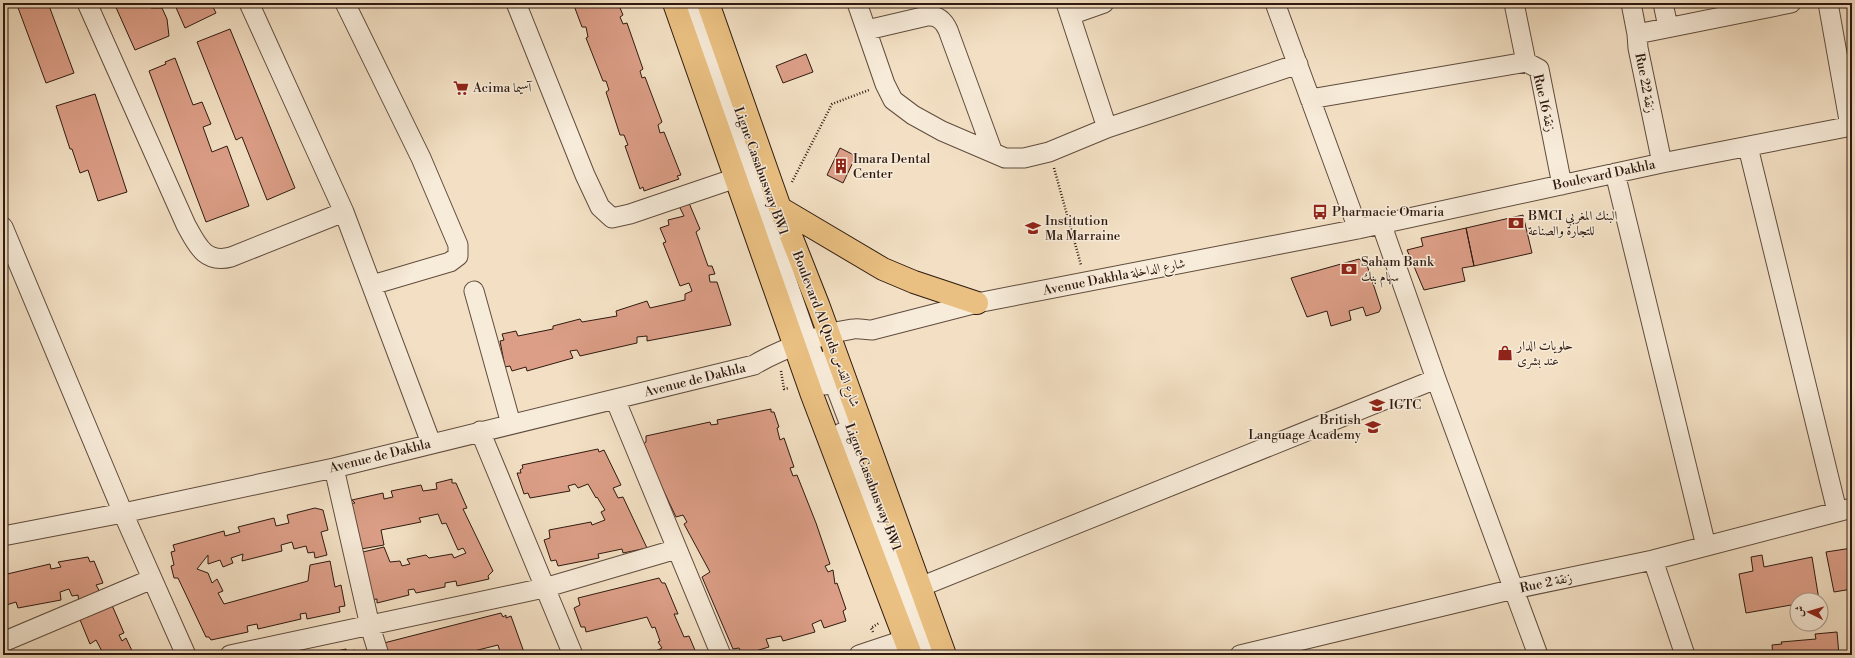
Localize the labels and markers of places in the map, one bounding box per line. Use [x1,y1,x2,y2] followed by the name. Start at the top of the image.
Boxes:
[452,79,470,97] supermarket icon: Acima آسيما
[472,80,532,96] place label: Acima آسيما
[853,151,931,182] place label: Imara Dental Center
[832,157,850,175] building icon: Imara Dental Center
[1311,203,1329,221] bus stop icon: Pharmacie Omaria
[1332,204,1444,220] place label: Pharmacie Omaria
[1527,208,1617,239] place label: BMCI البنك المغربي للتجارة والصناعة
[1045,213,1121,244] place label: Institution Ma Marraine
[1507,214,1525,232] bank icon: BMCI البنك المغربي للتجارة والصناعة
[1024,219,1042,237] school or university icon: Institution Ma Marraine
[1361,254,1435,288] place label: Saham Bank سهام بنك
[1340,260,1358,278] bank icon: Saham Bank سهام بنك
[1515,338,1573,369] place label: حلويات الدار عند بشرى
[1496,344,1514,362] shop icon: حلويات الدار عند بشرى
[1368,396,1386,414] school or university icon: IGTC
[1389,397,1421,413] place label: IGTC
[1248,412,1362,443] place label: British Language Academy
[1364,418,1382,436] school or university icon: British Language Academy

